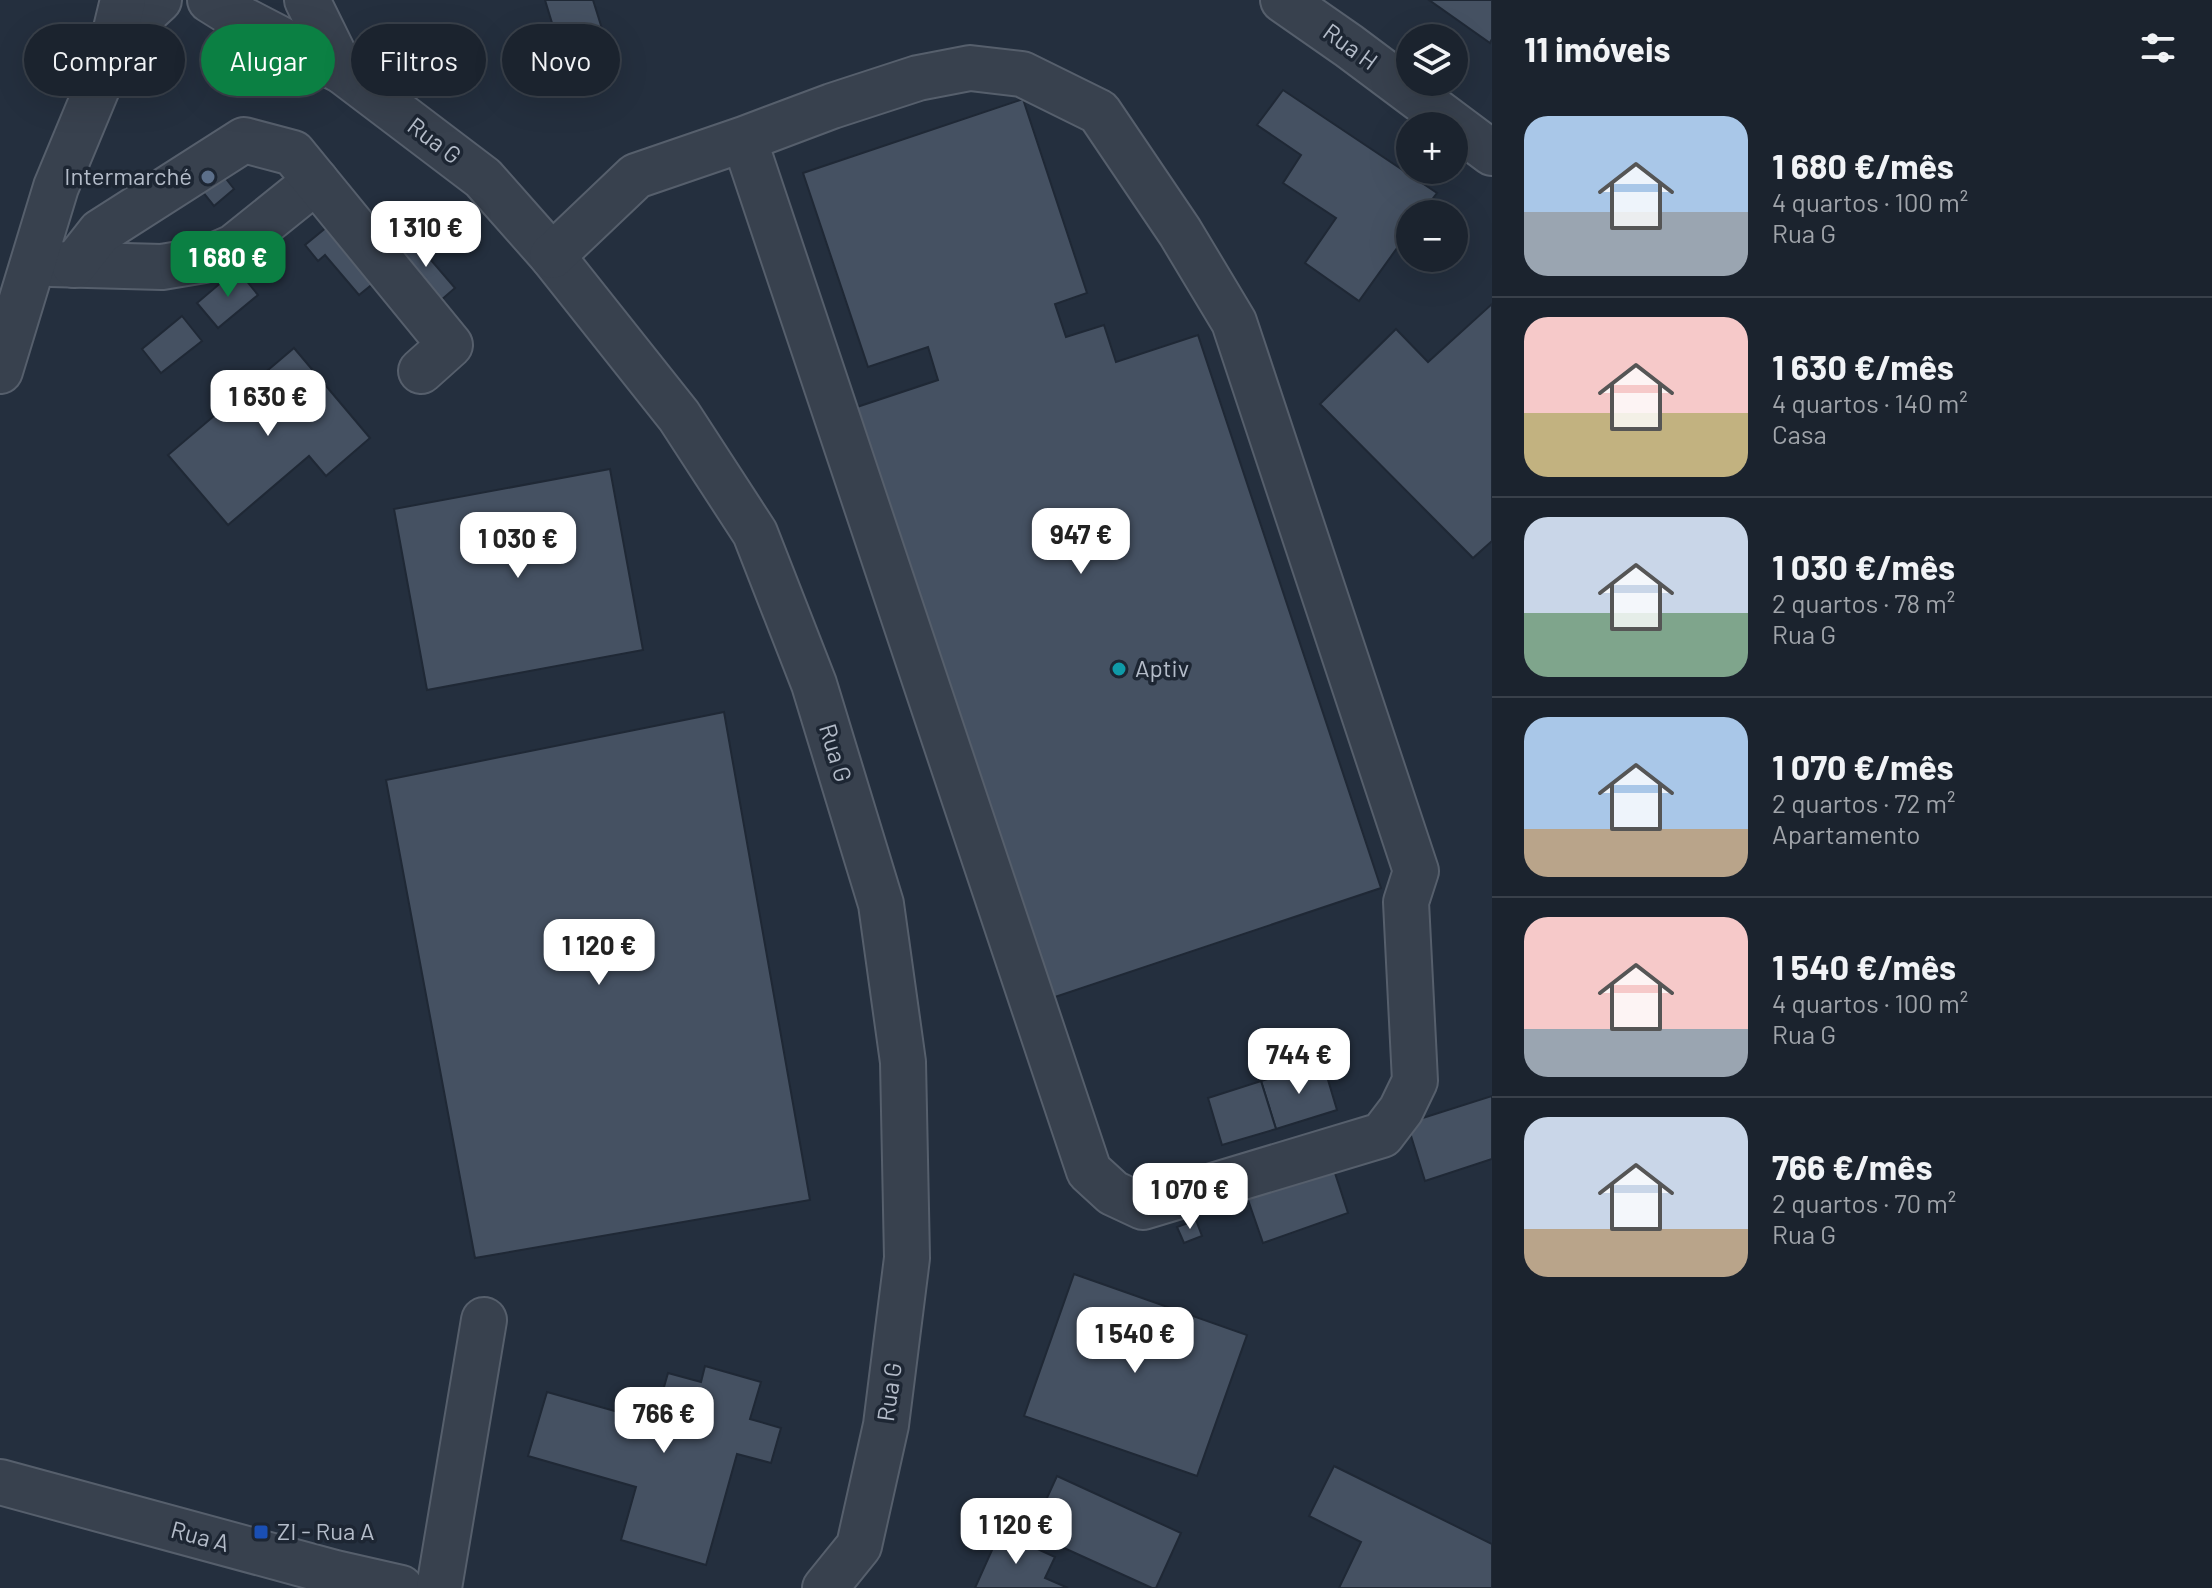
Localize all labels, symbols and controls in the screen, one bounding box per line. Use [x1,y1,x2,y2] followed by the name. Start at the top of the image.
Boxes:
[1318,16,1384,75] street label: Rua H
[24,24,185,96] chip: Comprar
[201,24,335,96] chip: Alugar
[351,24,486,96] chip: Filtros
[502,24,620,96] chip: Novo
[1396,24,1468,272] map controls
[1396,24,1468,96] button: layers
[2136,26,2180,70] icon: filters
[1524,28,1671,69] text: 11 imóveis
[402,110,467,169] street label: Rua G
[1396,112,1468,184] button: +
[1772,145,1954,186] text: 1 680 €/mês
[1588,148,1684,244] icon: home
[64,161,192,190] place label: Intermarché
[199,168,217,186] marker: Intermarché
[1772,186,1968,217] text: 4 quartos · 100 m²
[1396,200,1468,272] button: −
[352,201,500,269] pin: 1 310 €
[389,211,463,242] text: 1 310 €
[1772,217,1836,248] text: Rua G
[154,231,302,299] pin: 1 680 €
[189,241,267,272] text: 1 680 €
[1772,346,1954,387] text: 1 630 €/mês
[1588,349,1684,445] icon: home
[194,370,342,438] pin: 1 630 €
[229,380,307,411] text: 1 630 €
[1772,387,1968,418] text: 4 quartos · 140 m²
[1772,418,1827,449] text: Casa
[1025,508,1137,576] pin: 947 €
[444,512,592,580] pin: 1 030 €
[1050,518,1112,549] text: 947 €
[478,522,558,553] text: 1 030 €
[1772,546,1955,587] text: 1 030 €/mês
[1588,549,1684,645] icon: home
[1772,587,1955,618] text: 2 quartos · 78 m²
[1772,618,1836,649] text: Rua G
[1135,653,1189,682] place label: Aptiv
[1110,660,1128,678] marker: Aptiv
[814,720,859,785] street label: Rua G
[1772,746,1954,787] text: 1 070 €/mês
[1588,749,1684,845] icon: home
[1772,787,1956,818] text: 2 quartos · 72 m²
[1772,818,1920,849] text: Apartamento
[525,919,673,987] pin: 1 120 €
[562,929,636,960] text: 1 120 €
[1772,946,1956,987] text: 1 540 €/mês
[1588,949,1684,1045] icon: home
[1772,987,1968,1018] text: 4 quartos · 100 m²
[1772,1018,1836,1049] text: Rua G
[1243,1028,1355,1096] pin: 744 €
[1266,1038,1332,1069] text: 744 €
[1772,1146,1932,1187] text: 766 €/mês
[1588,1149,1684,1245] icon: home
[1116,1163,1264,1231] pin: 1 070 €
[1151,1173,1229,1204] text: 1 070 €
[1772,1187,1956,1218] text: 2 quartos · 70 m²
[1772,1218,1836,1249] text: Rua G
[1061,1307,1209,1375] pin: 1 540 €
[1095,1317,1175,1348] text: 1 540 €
[870,1360,907,1423] street label: Rua G
[608,1387,720,1455] pin: 766 €
[633,1397,695,1428] text: 766 €
[942,1498,1090,1566] pin: 1 120 €
[979,1508,1053,1539] text: 1 120 €
[168,1514,233,1557] street label: Rua A
[277,1516,375,1545] place label: ZI - Rua A
[252,1523,270,1541] marker: ZI - Rua A

